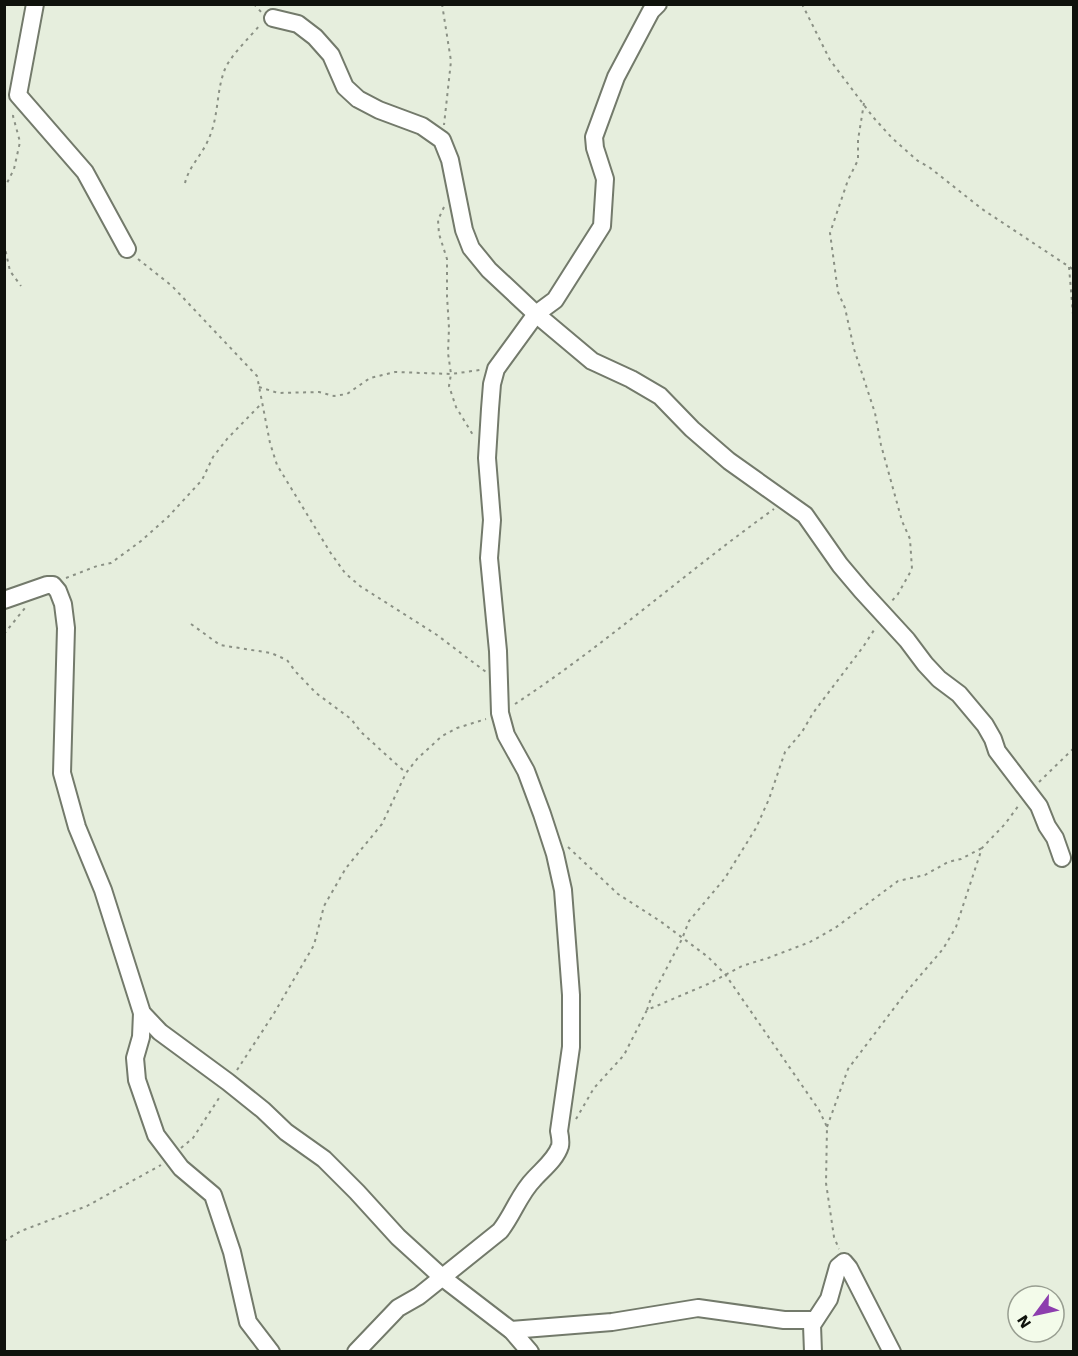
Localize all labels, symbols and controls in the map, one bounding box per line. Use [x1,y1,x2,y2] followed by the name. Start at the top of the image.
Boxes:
[1006,1284,1066,1344] north arrow
[1013,1312,1035,1332] text: N

